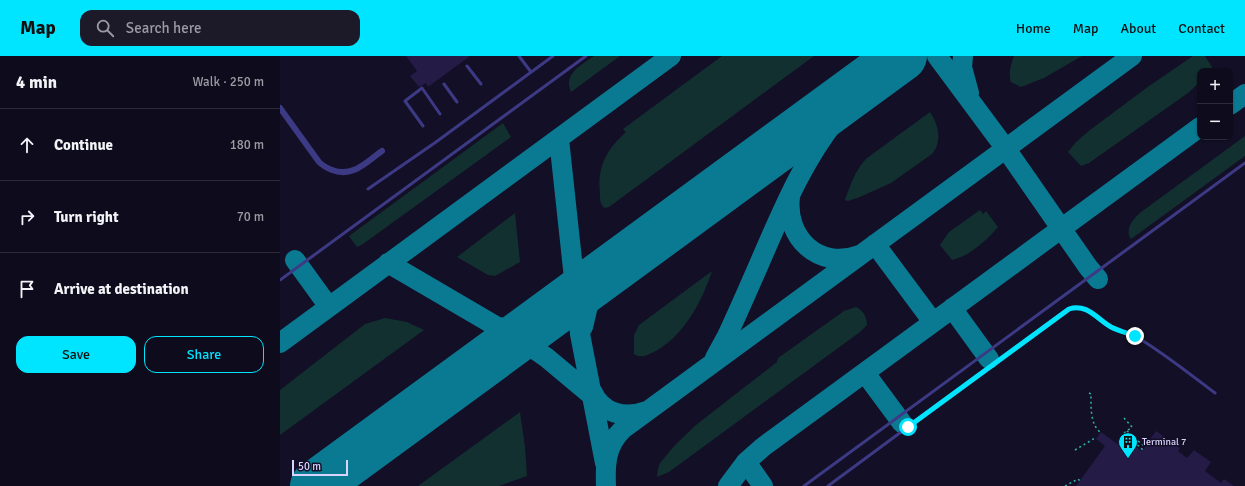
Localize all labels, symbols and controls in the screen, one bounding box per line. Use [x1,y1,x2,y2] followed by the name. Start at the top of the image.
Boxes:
[80,10,360,46] search box
[20,16,56,40] text: Map
[94,17,116,39] icon: search
[126,19,201,37] text: Search here
[1016,20,1051,37] text: Home
[1073,20,1098,37] text: Map
[1120,20,1156,37] text: About
[1178,20,1225,37] text: Contact
[1197,68,1233,140] map controls
[1197,68,1233,104] button: +
[16,72,57,93] text: 4 min
[193,74,264,90] text: Walk · 250 m
[1197,104,1233,140] button: −
[16,134,38,156] icon: ahead
[54,136,113,154] text: Continue
[230,137,264,153] text: 180 m
[16,206,38,228] icon: right
[54,208,119,226] text: Turn right
[237,209,264,225] text: 70 m
[16,278,38,300] icon: arrive
[54,280,189,298] text: Arrive at destination
[1126,327,1144,345] route end
[16,336,136,373] button: Save
[144,336,264,373] button: Share
[899,418,917,436] route start
[1117,431,1139,459] building icon: Terminal 7
[1142,436,1187,448] place label: Terminal 7
[292,458,348,477] scale bar
[298,460,321,473] text: 50 m

